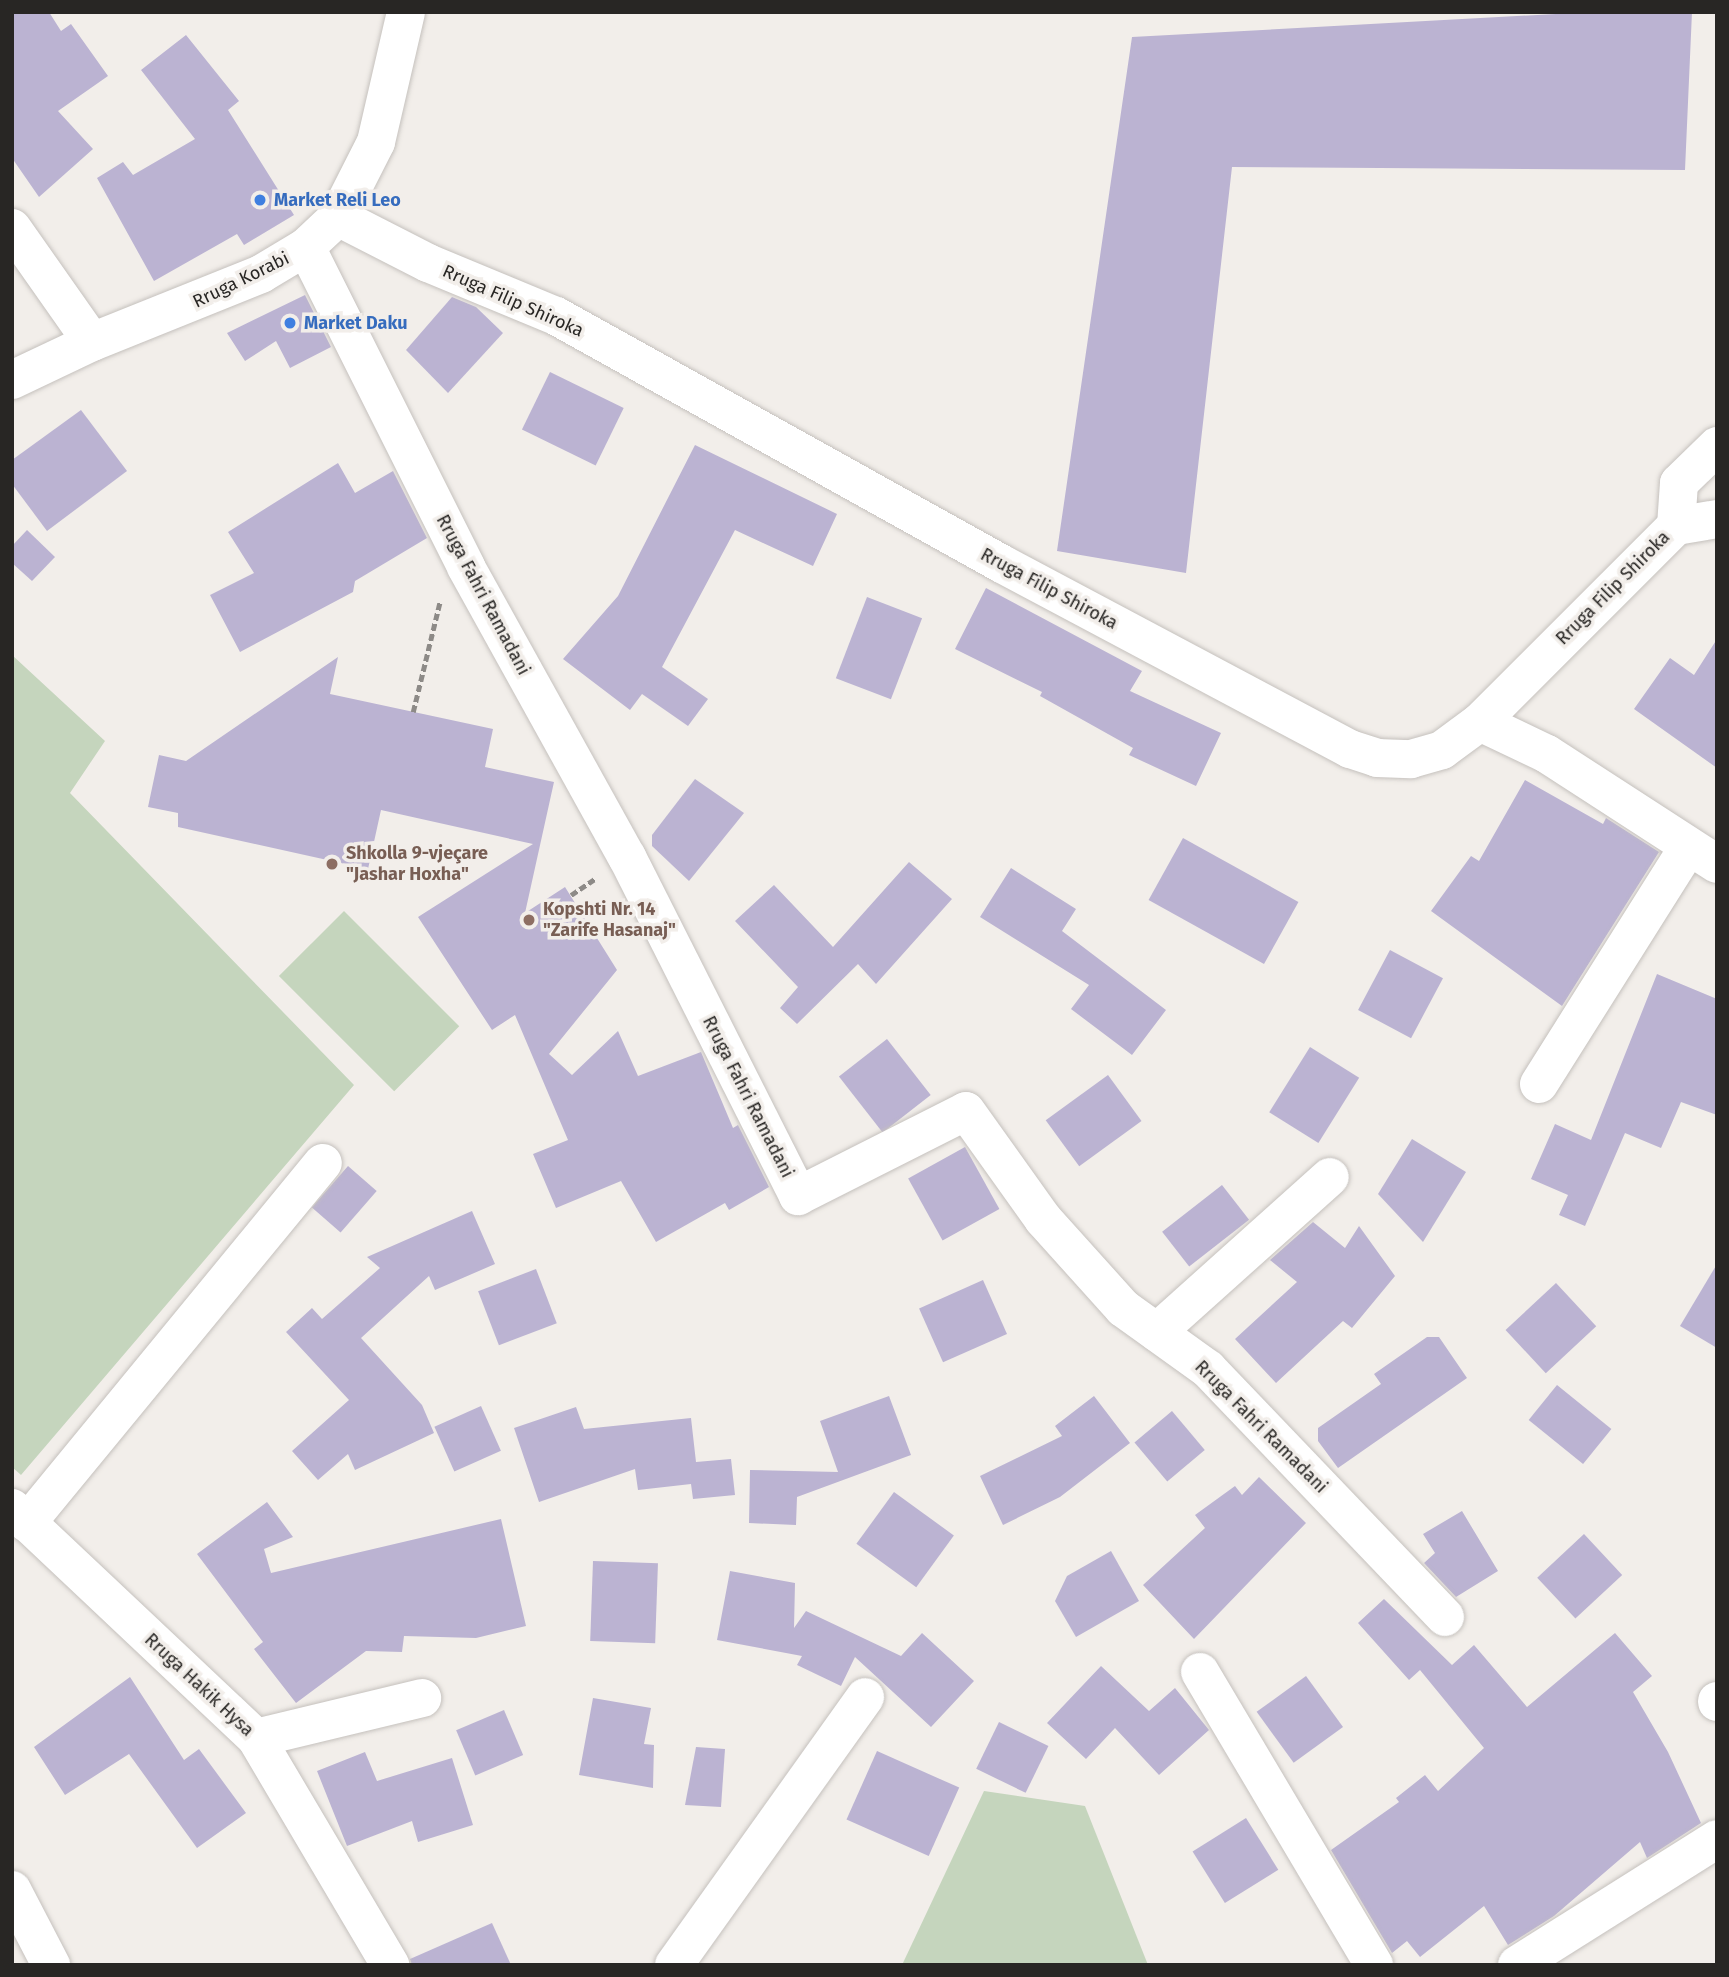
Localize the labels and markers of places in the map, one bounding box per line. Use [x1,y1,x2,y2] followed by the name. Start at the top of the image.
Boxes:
[274,189,401,211] place label: Market Reli Leo
[252,192,268,208] marker: Market Reli Leo
[304,312,408,334] place label: Market Daku
[282,315,298,331] marker: Market Daku
[346,843,488,886] place label: Shkolla 9-vjeçare "Jashar Hoxha"
[324,856,340,872] marker: Shkolla 9-vjeçare "Jashar Hoxha"
[543,899,676,942] place label: Kopshti Nr. 14 "Zarife Hasanaj"
[521,912,537,928] marker: Kopshti Nr. 14 "Zarife Hasanaj"

